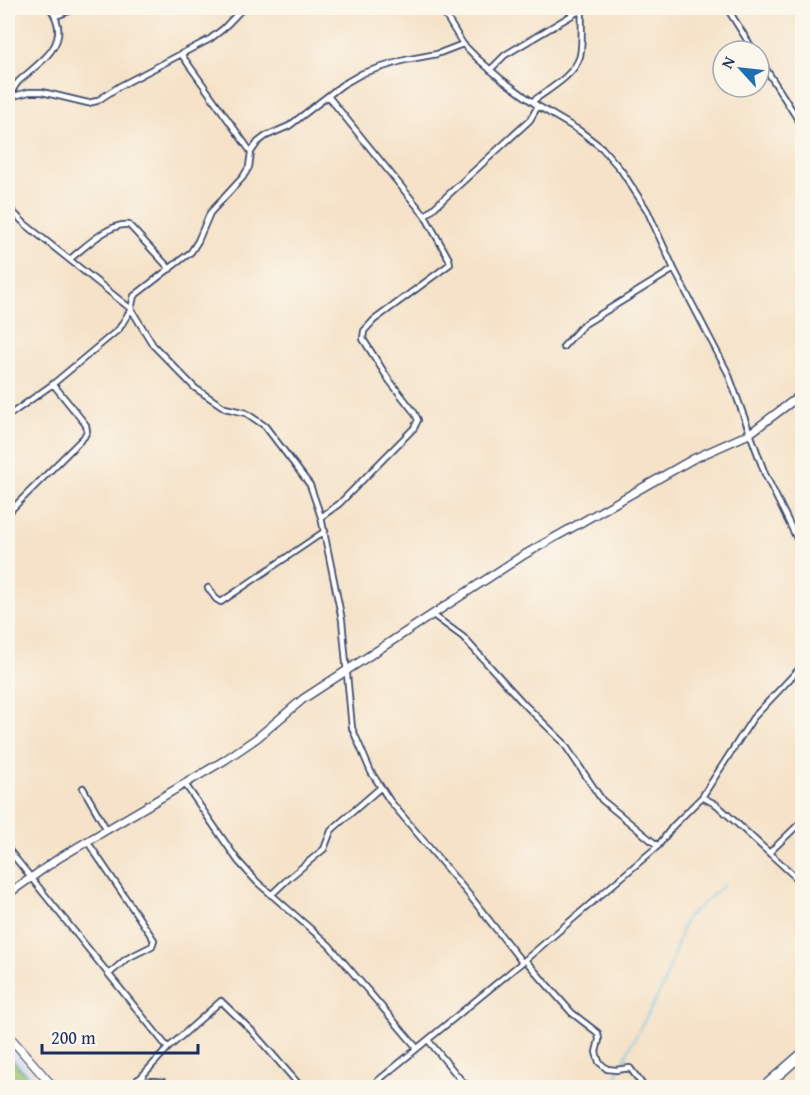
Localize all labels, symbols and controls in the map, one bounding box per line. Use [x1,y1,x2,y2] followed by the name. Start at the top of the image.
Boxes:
[711,39,771,99] north arrow
[715,52,741,72] text: N
[42,1017,198,1055] scale bar
[51,1024,96,1051] text: 200 m

